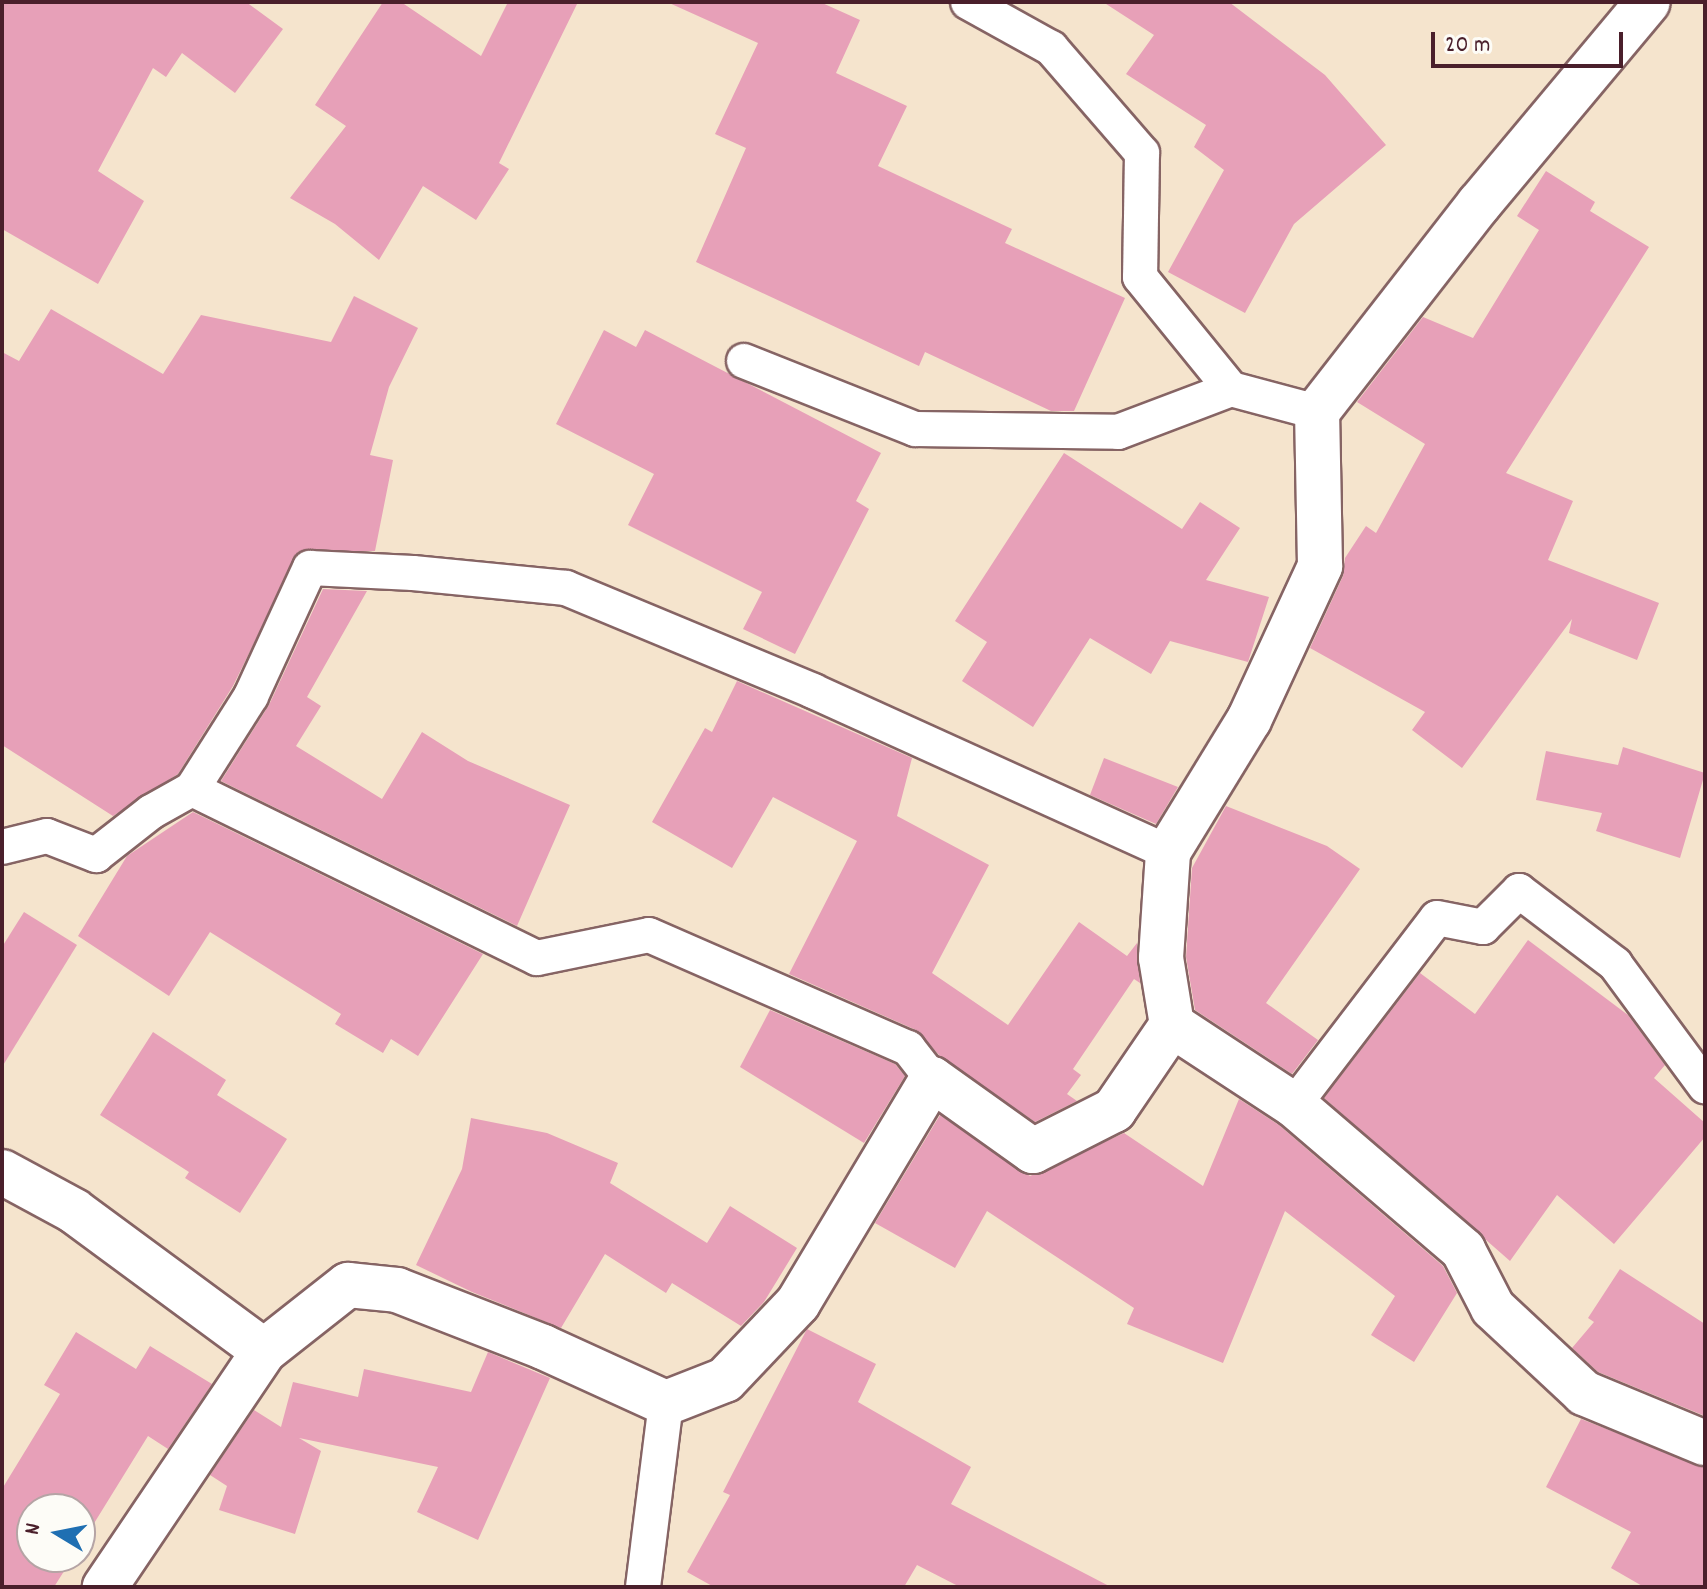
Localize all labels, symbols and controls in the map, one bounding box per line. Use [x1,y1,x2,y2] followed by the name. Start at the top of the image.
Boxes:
[1435,16,1627,66] scale bar
[1445,29,1491,63] text: 20 m
[16,1493,96,1573] north arrow
[18,1521,50,1537] text: N

